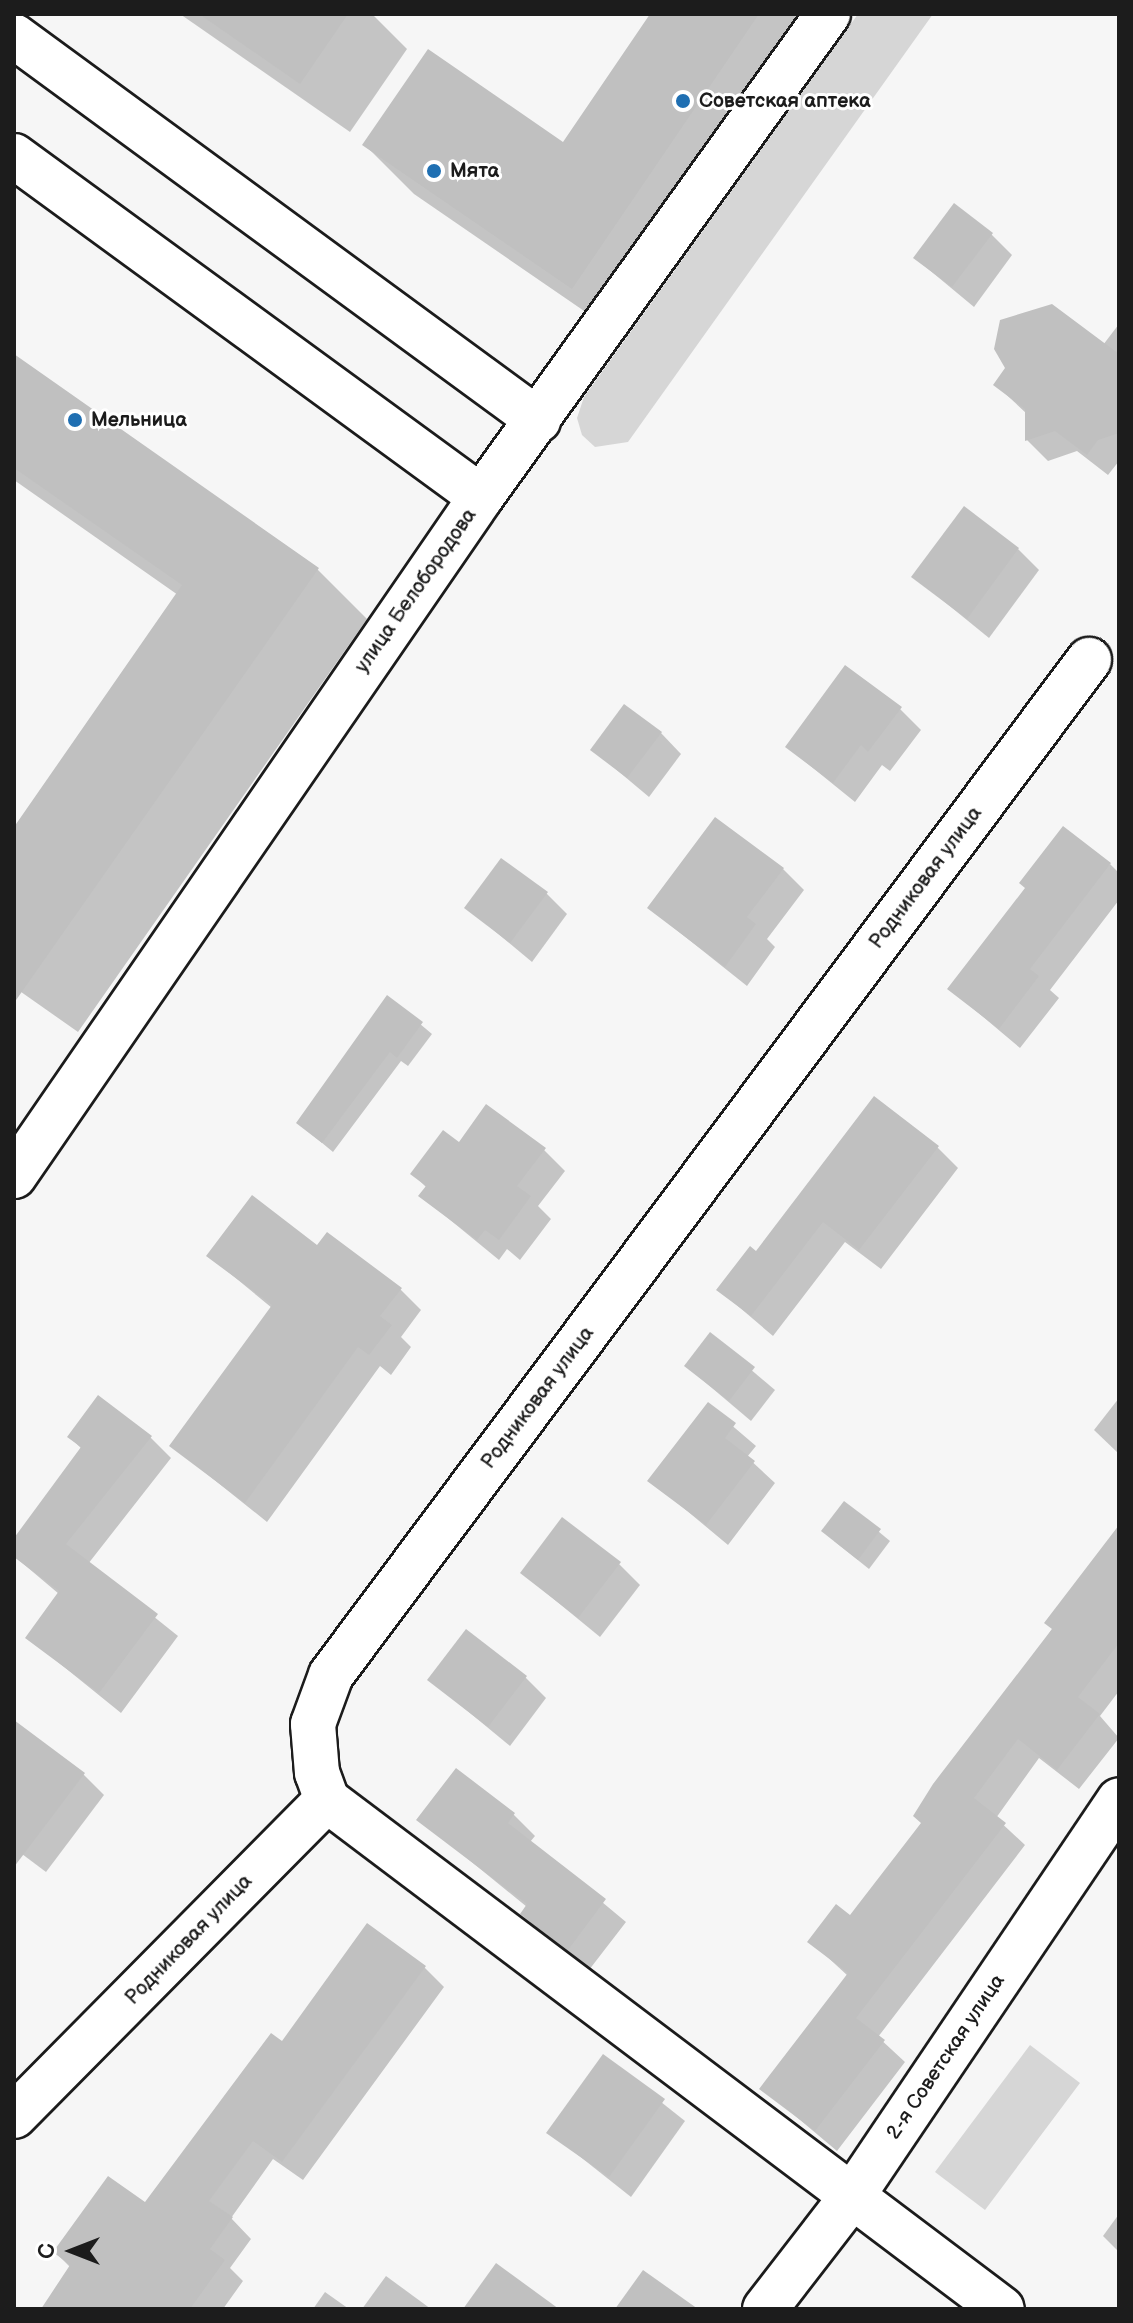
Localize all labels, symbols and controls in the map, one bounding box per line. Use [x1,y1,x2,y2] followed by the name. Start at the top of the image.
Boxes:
[699,89,871,113] place label: Советская аптека
[674,92,692,110] marker: Советская аптека
[450,159,499,183] place label: Мята
[425,162,443,180] marker: Мята
[91,408,187,432] place label: Мельница
[66,411,84,429] marker: Мельница
[350,504,482,678] street label: улица Белобородова
[865,802,987,954] street label: Родниковая улица
[477,1322,599,1474] street label: Родниковая улица
[121,1870,257,2010] street label: Родниковая улица
[882,1970,1010,2144] street label: 2-я Советская улица
[32,2211,112,2291] north arrow
[34,2243,61,2259] text: С

